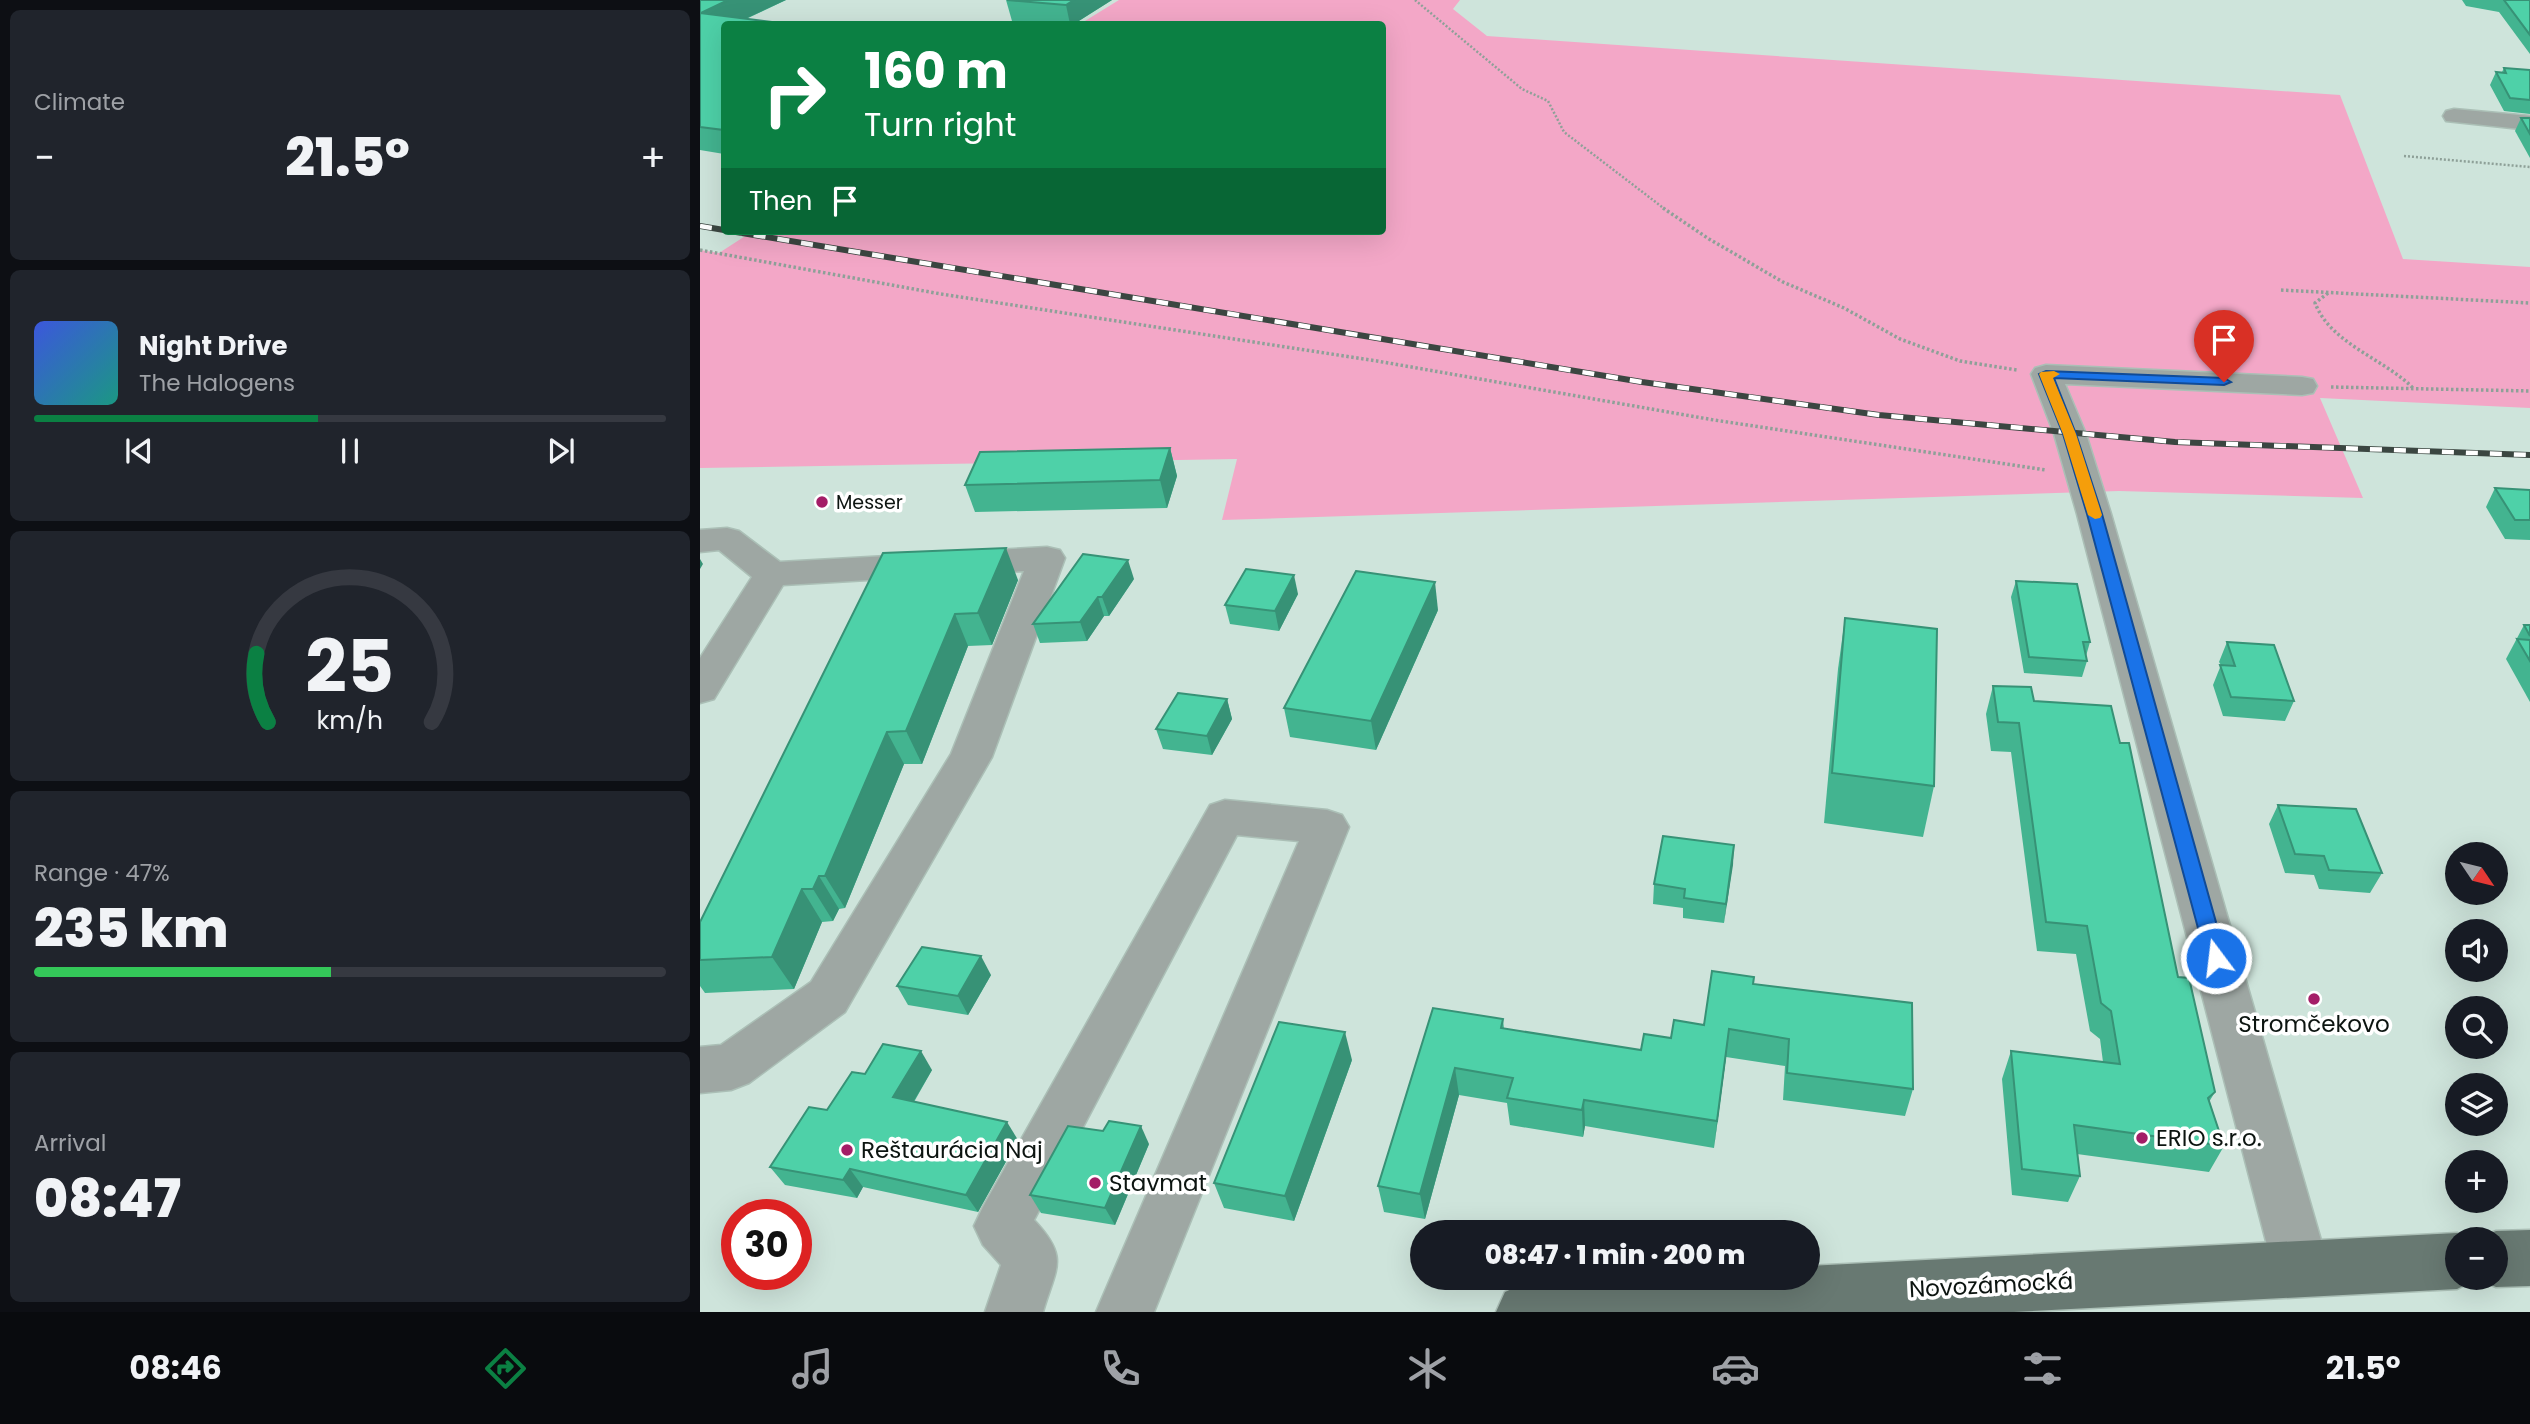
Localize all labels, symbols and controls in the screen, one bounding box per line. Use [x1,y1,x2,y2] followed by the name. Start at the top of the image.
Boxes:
[864,37,1008,105] text: 160 m
[749,49,840,140] icon: right
[34,86,125,118] text: Climate
[864,102,1016,147] text: Turn right
[285,121,410,194] text: 21.5°
[34,131,55,184] text: −
[640,131,666,184] text: +
[826,182,864,220] icon: arrive
[749,183,812,219] text: Then
[2194,310,2254,382] pin
[2205,321,2243,359] icon: arrive
[139,328,287,364] text: Night Drive
[139,367,295,399] text: The Halogens
[120,432,158,470] icon: previous
[331,432,369,470] icon: pause
[542,432,580,470] icon: next
[836,489,903,516] place label: Messer
[814,494,830,510] marker: Messer
[306,616,394,717] text: 25
[317,703,383,738] text: km/h
[2445,842,2508,905] north arrow
[2445,842,2508,1290] map controls
[34,857,170,889] text: Range · 47%
[34,892,228,965] text: 235 km
[2445,919,2508,982] button: sound
[2179,921,2253,995] position arrow
[2306,991,2322,1007] marker: Stromčekovo
[2445,996,2508,1059] button: search
[2238,1008,2390,1040] place label: Stromčekovo
[2445,1073,2508,1136] button: layers
[2156,1122,2261,1154] place label: ERIO s.r.o.
[34,1127,106,1159] text: Arrival
[2134,1130,2150,1146] marker: ERIO s.r.o.
[861,1134,1043,1166] place label: Reštaurácia Naj
[839,1142,855,1158] marker: Reštaurácia Naj
[2445,1150,2508,1213] button: +
[34,1162,181,1235] text: 08:47
[1109,1167,1207,1199] place label: Stavmat
[1087,1175,1103,1191] marker: Stavmat
[721,1199,812,1290] speed limit sign: 30
[2445,1227,2508,1290] button: −
[1485,1237,1745,1273] text: 08:47 · 1 min · 200 m
[1908,1265,2074,1305] street label: Novozámocká
[481,1344,530,1393] icon: directions
[788,1344,837,1393] icon: music
[1096,1344,1145,1393] icon: phone
[1403,1344,1452,1393] icon: climate
[1711,1344,1760,1393] icon: car
[2018,1344,2067,1393] icon: filters
[129,1345,222,1390] text: 08:46
[2326,1345,2401,1390] text: 21.5°

